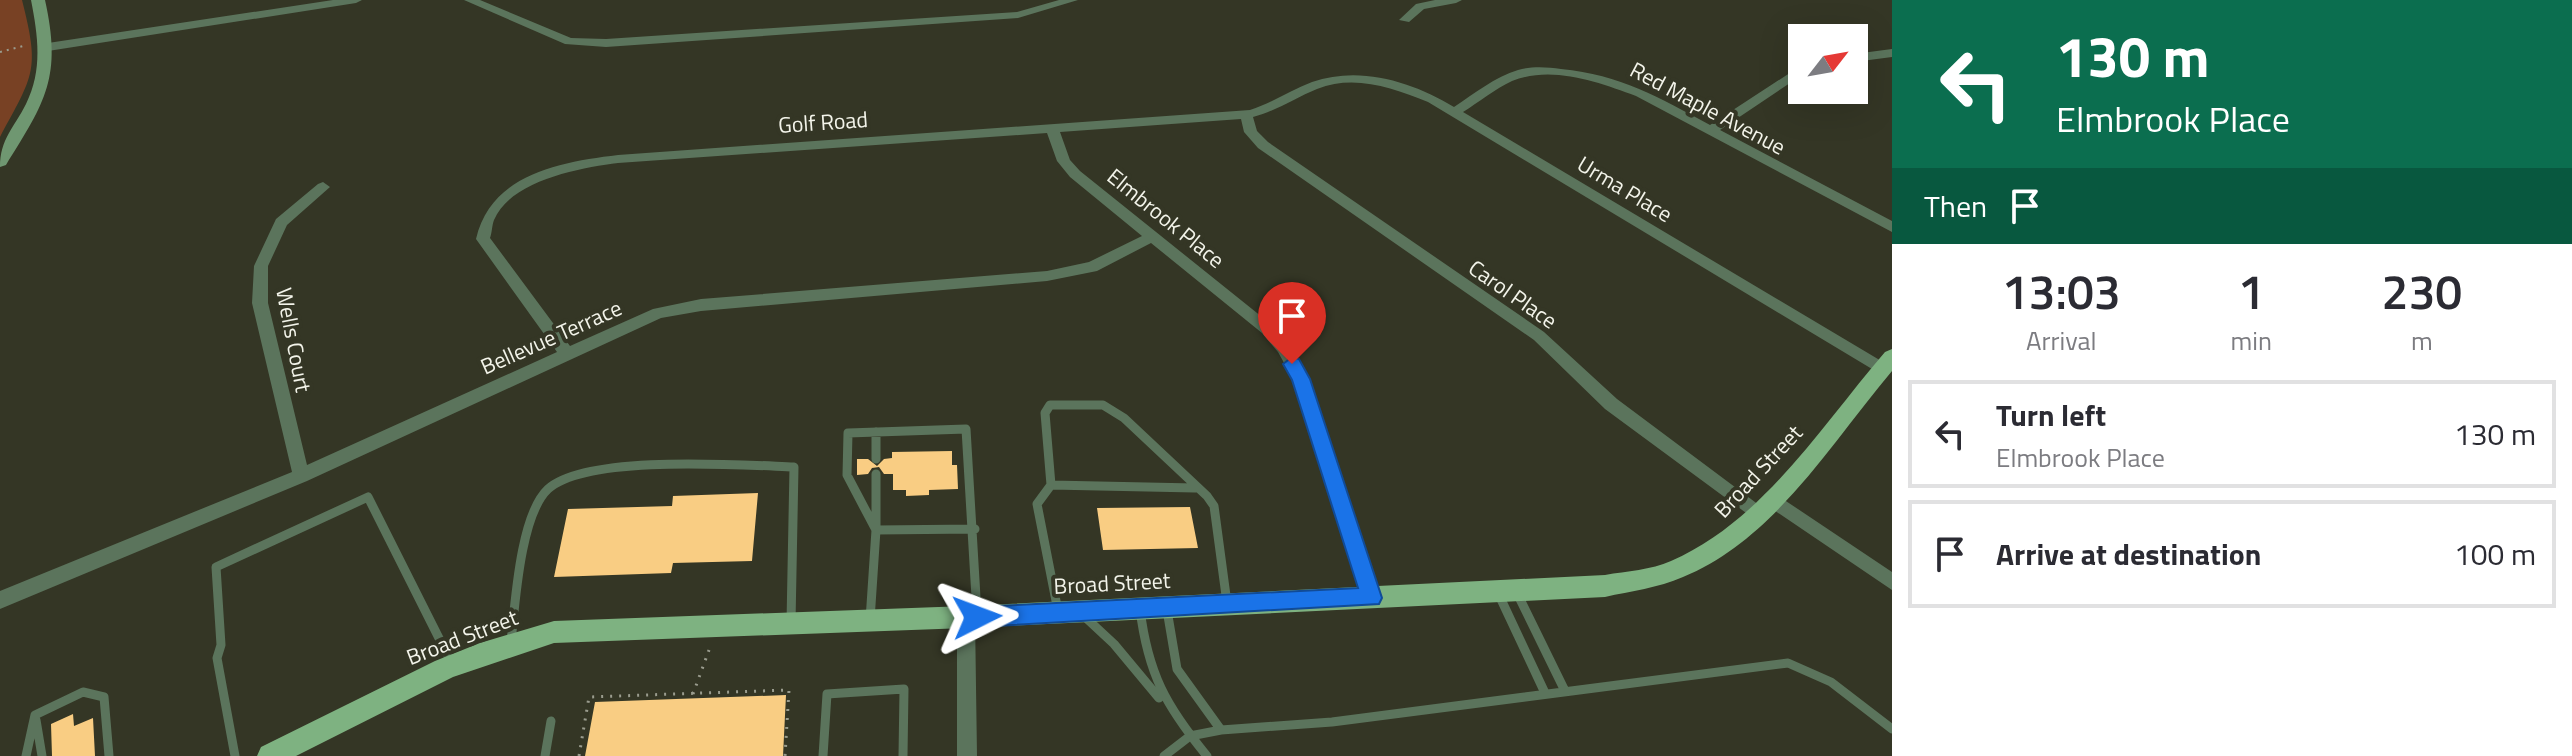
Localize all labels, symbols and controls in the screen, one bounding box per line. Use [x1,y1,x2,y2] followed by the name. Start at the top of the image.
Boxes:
[2056,14,2209,99] text: 130 m
[1788,24,1868,104] north arrow
[1788,24,1868,104] map controls
[1924,32,2028,136] icon: left
[1624,53,1792,163] street label: Red Maple Avenue
[2056,91,2290,146] text: Elmbrook Place
[777,102,869,142] street label: Golf Road
[1571,147,1679,231] street label: Urma Place
[1100,160,1232,276] street label: Elmbrook Place
[1924,183,1987,229] text: Then
[2003,184,2047,228] icon: arrive
[1462,251,1564,337] street label: Carol Place
[2002,255,2121,328] text: 13:03
[2238,255,2265,328] text: 1
[2382,255,2462,328] text: 230
[1258,282,1326,364] pin
[267,285,321,395] street label: Wells Court
[475,291,627,383] street label: Bellevue Terrace
[1270,294,1314,338] icon: arrive
[2026,321,2096,360] text: Arrival
[2230,321,2272,360] text: min
[2411,321,2433,360] text: m
[1996,392,2106,438] text: Turn left
[2454,411,2536,457] text: 130 m
[1928,412,1972,456] icon: left
[1706,417,1810,525] street label: Broad Street
[1996,438,2165,477] text: Elmbrook Place
[1996,531,2261,577] text: Arrive at destination
[2454,531,2536,577] text: 100 m
[1928,532,1972,576] icon: arrive
[1053,563,1171,603] street label: Broad Street
[935,575,1019,659] position arrow
[401,600,523,674] street label: Broad Street

